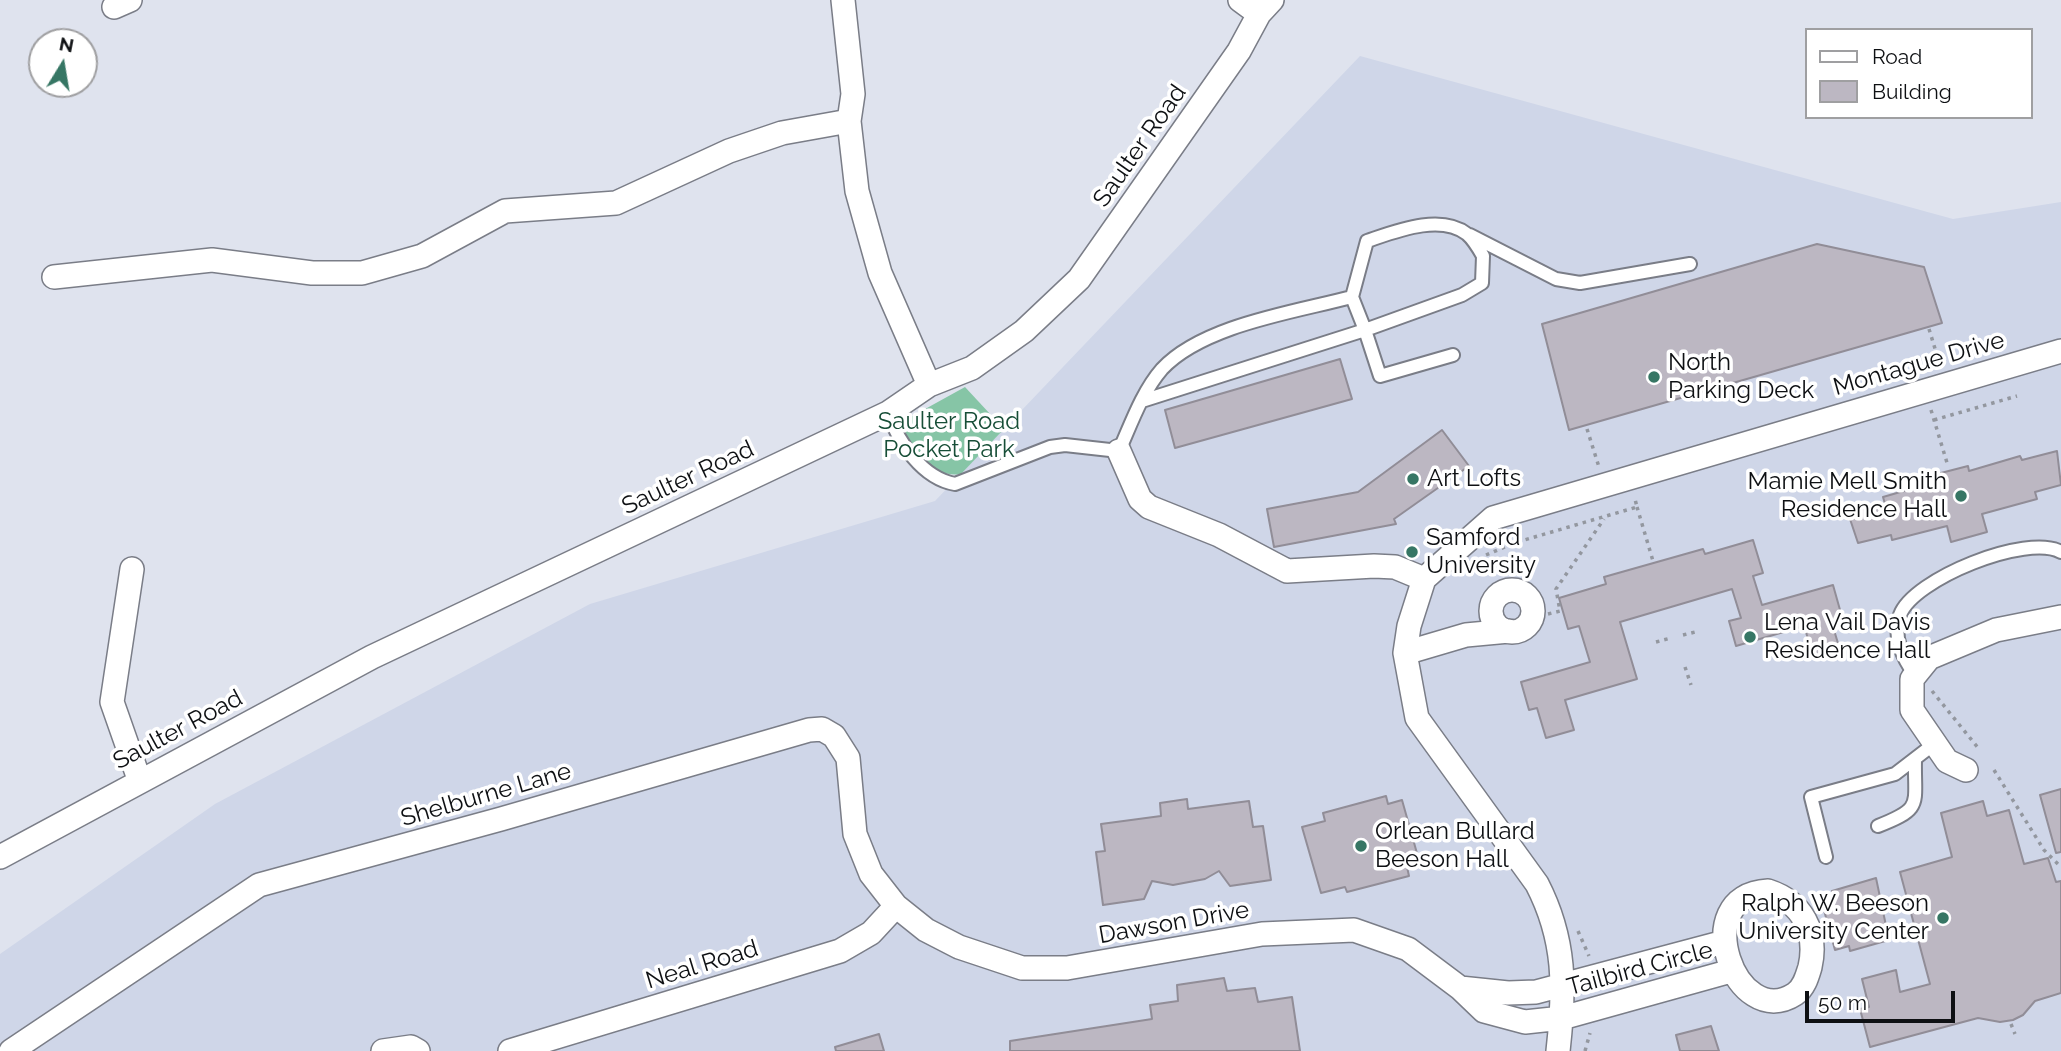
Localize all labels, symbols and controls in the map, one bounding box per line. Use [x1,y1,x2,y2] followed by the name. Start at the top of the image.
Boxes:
[28,28,98,98] north arrow
[1806,28,2033,119] legend
[57,32,76,57] text: N
[1872,44,1922,69] text: Road
[1087,79,1193,213] street label: Saulter Road
[1872,79,1952,104] text: Building
[1830,326,2008,402] street label: Montague Drive
[1668,349,1814,405] place label: North Parking Deck
[1646,369,1662,385] marker: North Parking Deck
[878,408,1020,464] park label: Saulter Road Pocket Park
[617,435,759,521] street label: Saulter Road
[1427,465,1521,493] place label: Art Lofts
[1747,468,1947,524] place label: Mamie Mell Smith Residence Hall
[1405,471,1421,487] marker: Art Lofts
[1953,488,1969,504] marker: Mamie Mell Smith Residence Hall
[1426,524,1536,580] place label: Samford University
[1404,544,1420,560] marker: Samford University
[1764,609,1930,665] place label: Lena Vail Davis Residence Hall
[1742,629,1758,645] marker: Lena Vail Davis Residence Hall
[108,684,248,776] street label: Saulter Road
[397,757,575,833] street label: Shelburne Lane
[1375,818,1535,874] place label: Orlean Bullard Beeson Hall
[1353,838,1369,854] marker: Orlean Bullard Beeson Hall
[1738,890,1929,946] place label: Ralph W. Beeson University Center
[1097,896,1251,950] street label: Dawson Drive
[1935,910,1951,926] marker: Ralph W. Beeson University Center
[642,934,762,996] street label: Neal Road
[1564,936,1716,1002] street label: Tailbird Circle
[1809,978,1960,1022] scale bar
[1818,990,1867,1015] text: 50 m

